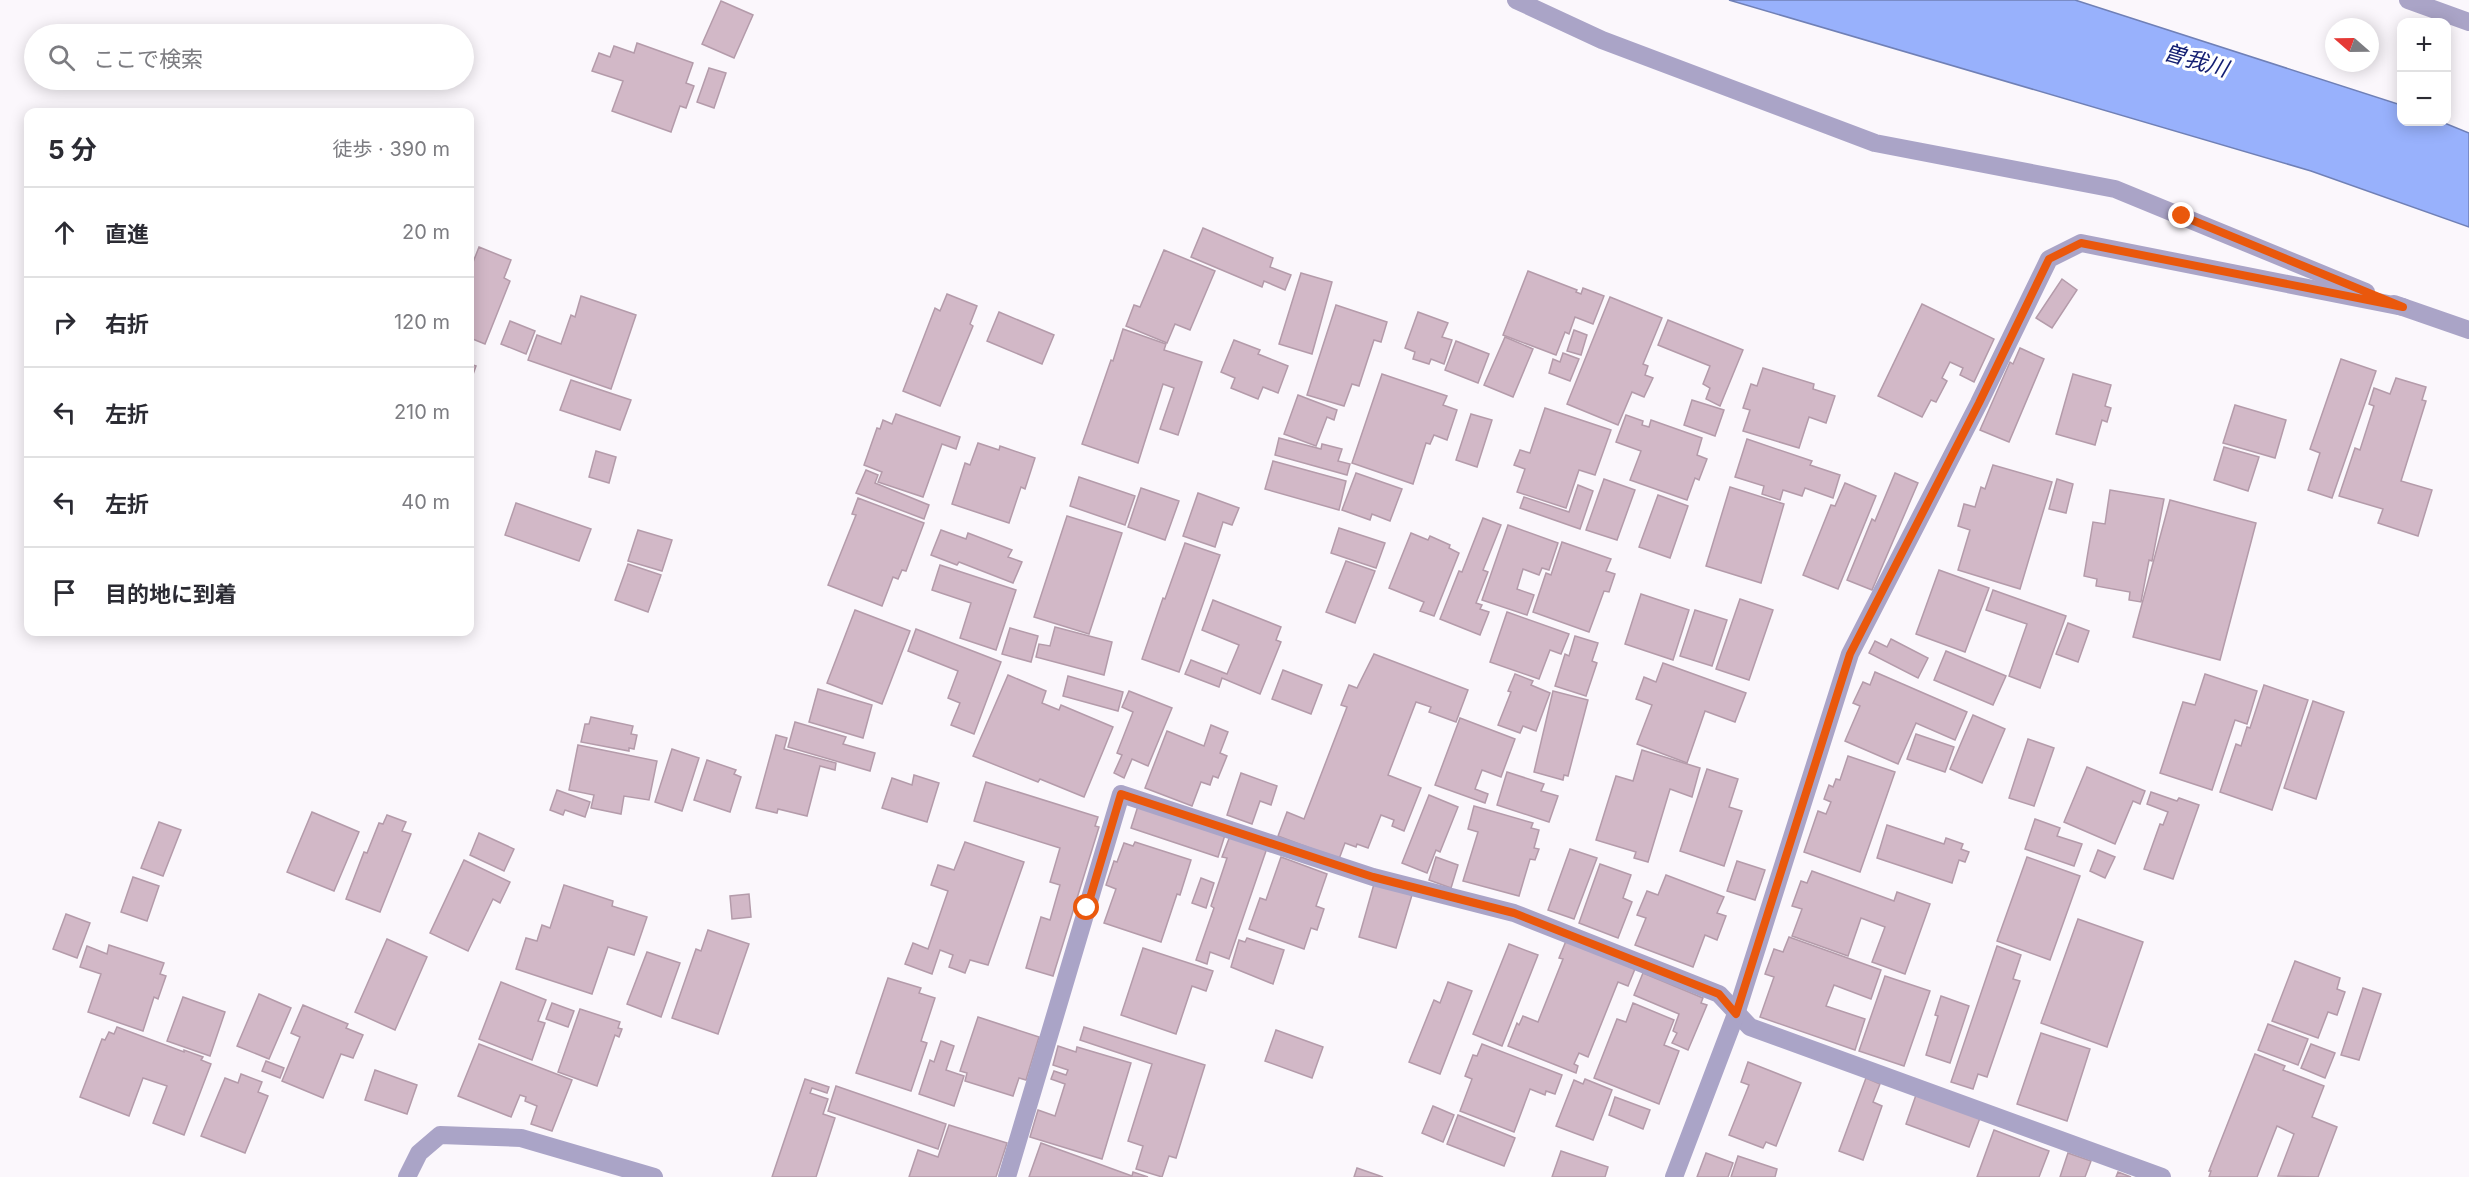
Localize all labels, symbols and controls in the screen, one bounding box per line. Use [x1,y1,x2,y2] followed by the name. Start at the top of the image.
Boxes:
[2325,18,2379,72] north arrow
[2397,18,2451,126] map controls
[2397,18,2451,72] button: +
[24,24,474,90] search box
[2161,38,2233,82] water label: 曽我川
[45,41,78,74] icon: search
[93,46,203,72] text: ここで検索
[2397,72,2451,126] button: −
[48,134,97,165] text: 5 分
[332,137,450,161] text: 徒歩 · 390 m
[2168,202,2194,228] route end
[48,216,81,249] icon: ahead
[402,220,450,244] text: 20 m
[105,221,149,247] text: 直進
[48,306,81,339] icon: right
[394,310,450,334] text: 120 m
[105,311,149,337] text: 右折
[48,396,81,429] icon: left
[394,400,450,424] text: 210 m
[105,401,149,427] text: 左折
[48,486,81,519] icon: left
[401,490,450,514] text: 40 m
[105,491,149,517] text: 左折
[48,576,81,609] icon: arrive
[105,581,237,607] text: 目的地に到着
[1073,894,1099,920] route start

